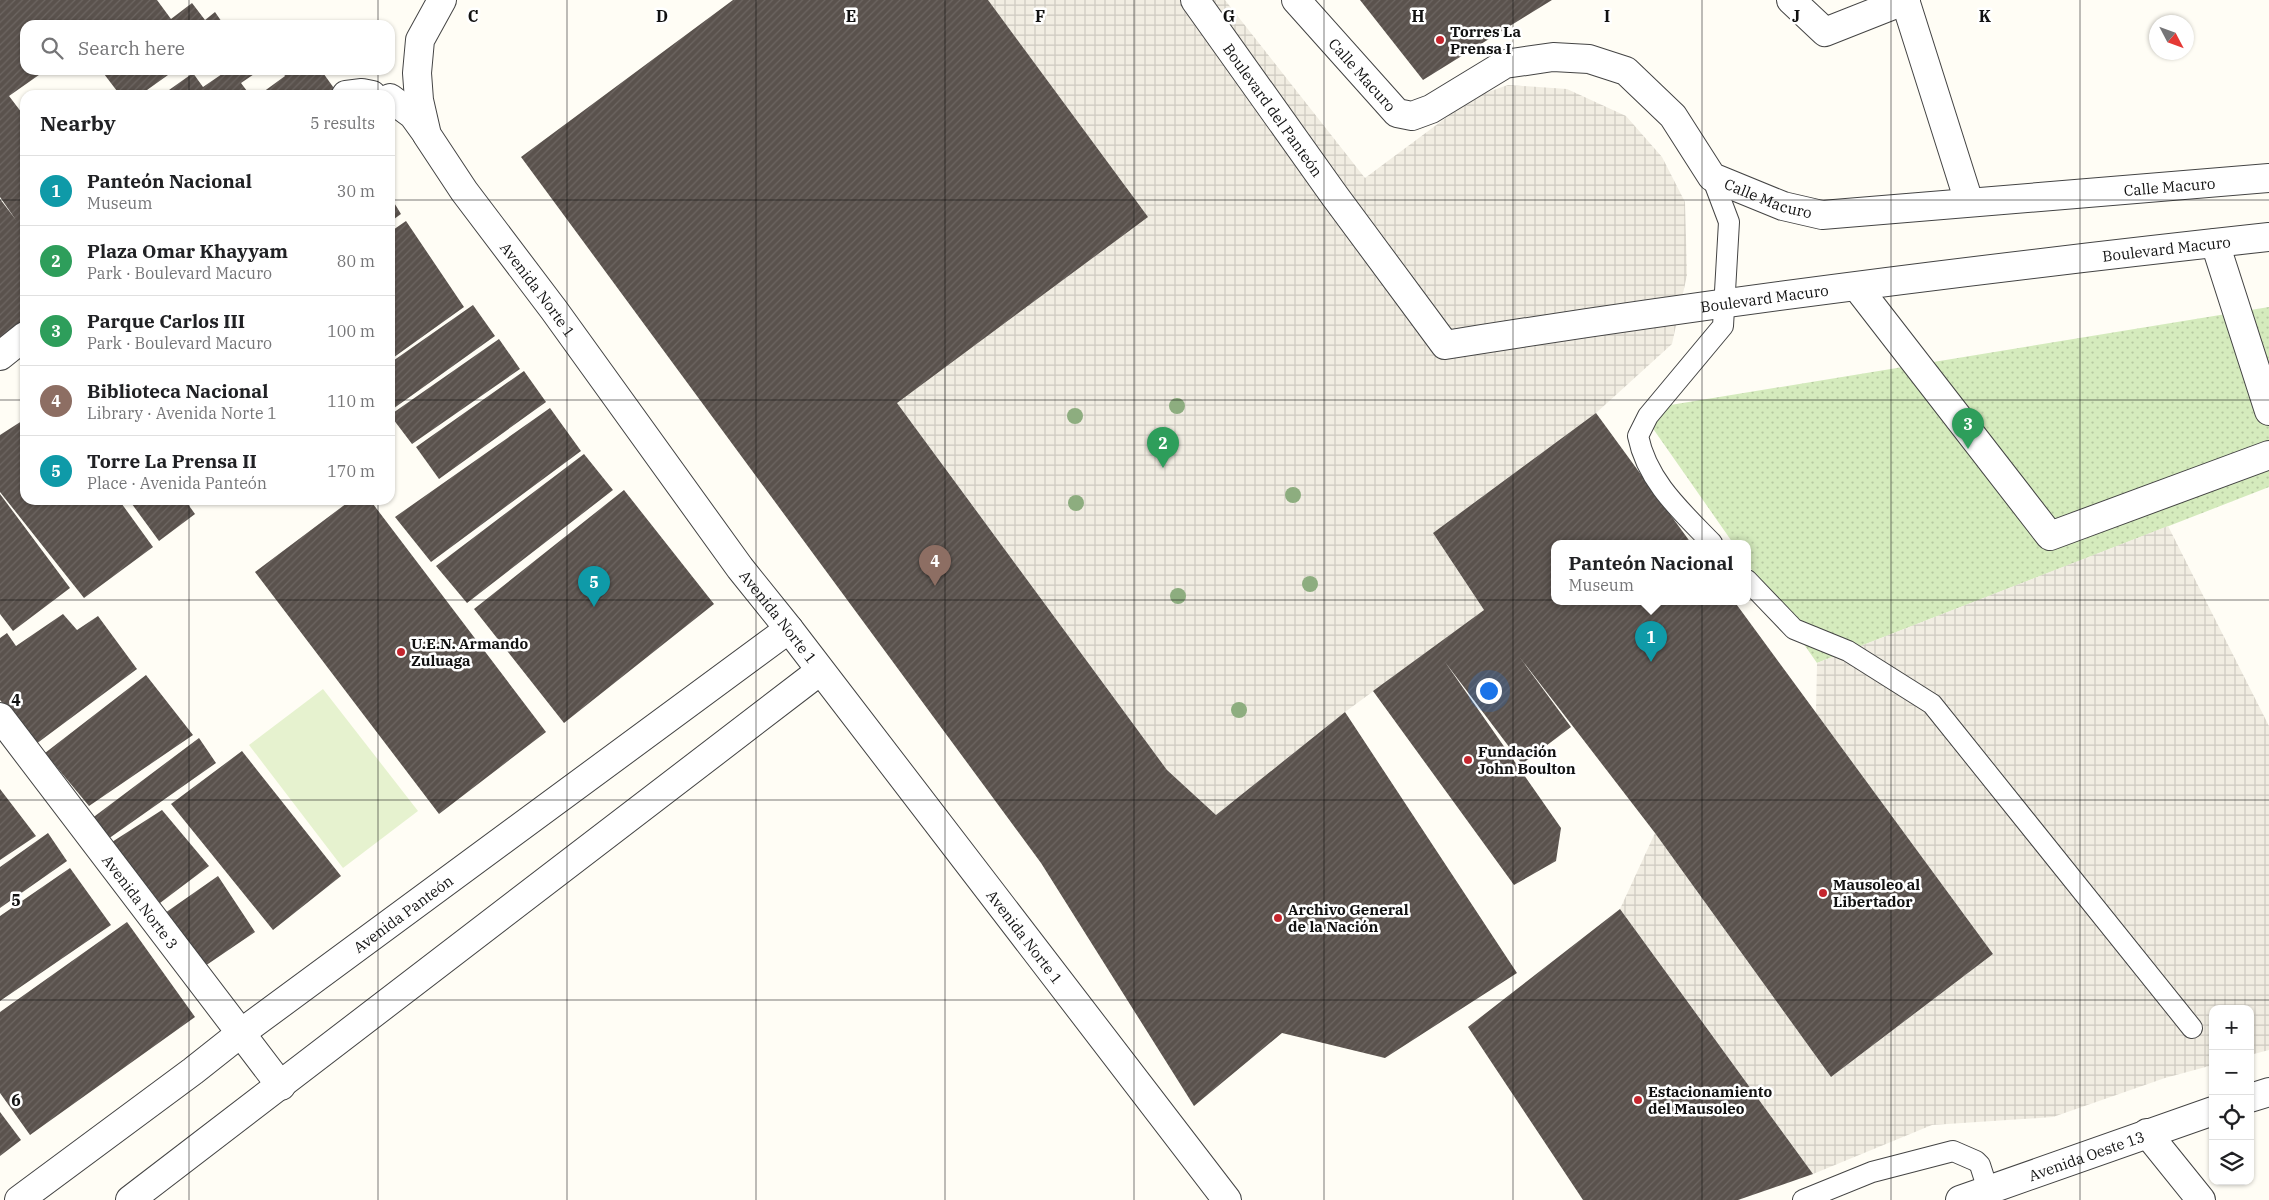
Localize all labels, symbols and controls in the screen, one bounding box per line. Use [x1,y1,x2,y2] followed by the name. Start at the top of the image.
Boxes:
[468,6,478,26] text: C
[656,6,668,26] text: D
[846,6,856,26] text: E
[1035,6,1045,26] text: F
[1223,6,1235,26] text: G
[1412,6,1425,26] text: H
[1604,6,1610,26] text: I
[1792,6,1800,26] text: J
[1979,6,1992,26] text: K
[2149,15,2194,60] north arrow
[20,20,395,75] search box
[1450,22,1522,58] place label: Torres La Prensa I
[38,34,66,62] icon: search
[1325,34,1400,115] street label: Calle Macuro
[1434,34,1446,46] marker: Torres La Prensa I
[78,36,185,60] text: Search here
[1219,40,1328,181] street label: Boulevard del Panteón
[40,109,116,137] text: Nearby
[310,113,375,133] text: 5 results
[87,169,252,193] text: Panteón Nacional
[2123,173,2216,199] street label: Calle Macuro
[1722,174,1814,222] street label: Calle Macuro
[51,181,61,201] text: 1
[337,181,375,201] text: 30 m
[87,193,152,213] text: Museum
[2101,232,2232,265] street label: Boulevard Macuro
[496,238,580,341] street label: Avenida Norte 1
[87,239,288,263] text: Plaza Omar Khayyam
[51,251,61,271] text: 2
[337,251,375,271] text: 80 m
[87,263,272,283] text: Park · Boulevard Macuro
[1699,280,1830,316] street label: Boulevard Macuro
[87,309,245,333] text: Parque Carlos III
[51,321,61,341] text: 3
[327,321,375,341] text: 100 m
[87,333,272,353] text: Park · Boulevard Macuro
[87,379,268,403] text: Biblioteca Nacional
[51,391,61,411] text: 4
[327,391,375,411] text: 110 m
[87,403,277,423] text: Library · Avenida Norte 1
[1952,408,1984,449] pin: 3
[1147,427,1179,468] pin: 2
[87,449,257,473] text: Torre La Prensa II
[51,461,61,481] text: 5
[327,461,375,481] text: 170 m
[87,473,267,493] text: Place · Avenida Panteón
[1551,540,1751,605] popup
[919,545,951,586] pin: 4
[1569,551,1733,575] text: Panteón Nacional
[578,566,610,607] pin: 5
[736,566,821,667] street label: Avenida Norte 1
[1569,575,1634,595] text: Museum
[1635,621,1667,662] pin: 1
[411,634,529,670] place label: U.E.N. Armando Zuluaga
[395,646,407,658] marker: U.E.N. Armando Zuluaga
[1476,678,1502,704] your location
[11,690,21,710] text: 4
[1478,742,1576,778] place label: Fundación John Boulton
[1462,754,1474,766] marker: Fundación John Boulton
[99,851,183,953] street label: Avenida Norte 3
[349,870,457,957] street label: Avenida Panteón
[1833,875,1920,911] place label: Mausoleo al Libertador
[983,886,1067,987] street label: Avenida Norte 1
[1817,887,1829,899] marker: Mausoleo al Libertador
[11,890,21,910] text: 5
[1288,900,1409,936] place label: Archivo General de la Nación
[1272,912,1284,924] marker: Archivo General de la Nación
[2209,1005,2254,1185] map controls
[2209,1005,2254,1050] button: +
[2209,1050,2254,1095] button: −
[1648,1082,1772,1118] place label: Estacionamiento del Mausoleo
[11,1090,21,1110] text: 6
[1632,1094,1644,1106] marker: Estacionamiento del Mausoleo
[2209,1095,2254,1140] button: locate
[2026,1126,2147,1185] street label: Avenida Oeste 13
[2209,1140,2254,1185] button: layers

